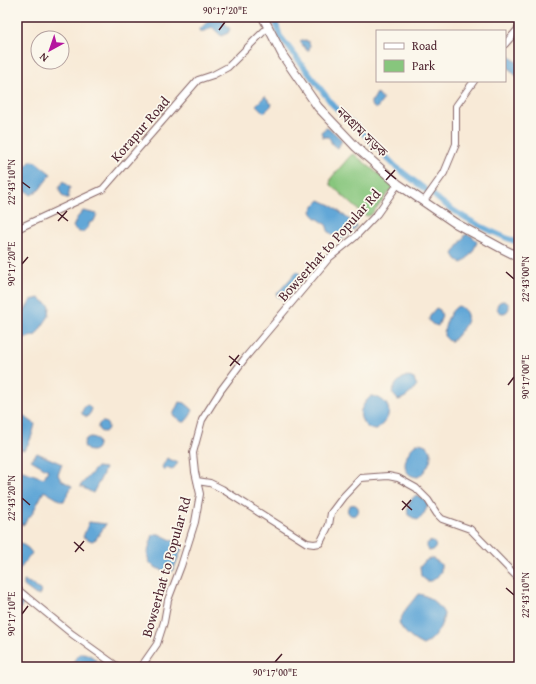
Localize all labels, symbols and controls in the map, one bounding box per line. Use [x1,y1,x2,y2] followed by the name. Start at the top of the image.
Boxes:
[203,3,247,18] text: 90°17'20"E
[30,30,70,70] north arrow
[376,30,506,82] legend
[412,37,438,54] text: Road
[35,49,52,66] text: N
[412,57,436,74] text: Park
[106,91,174,166] street label: Korapur Road
[331,102,393,162] street label: নবগ্রাম সড়ক
[4,159,19,205] text: 22°43'10"N
[273,184,385,306] street label: Bowserhat to Popular Rd
[4,242,19,286] text: 90°17'20"E
[518,256,533,302] text: 22°43'00"N
[518,355,533,399] text: 90°17'00"E
[4,475,19,521] text: 22°43'20"N
[136,494,196,640] street label: Bowserhat to Popular Rd
[518,572,533,618] text: 22°43'10"N
[4,592,19,636] text: 90°17'10"E
[253,665,297,680] text: 90°17'00"E

